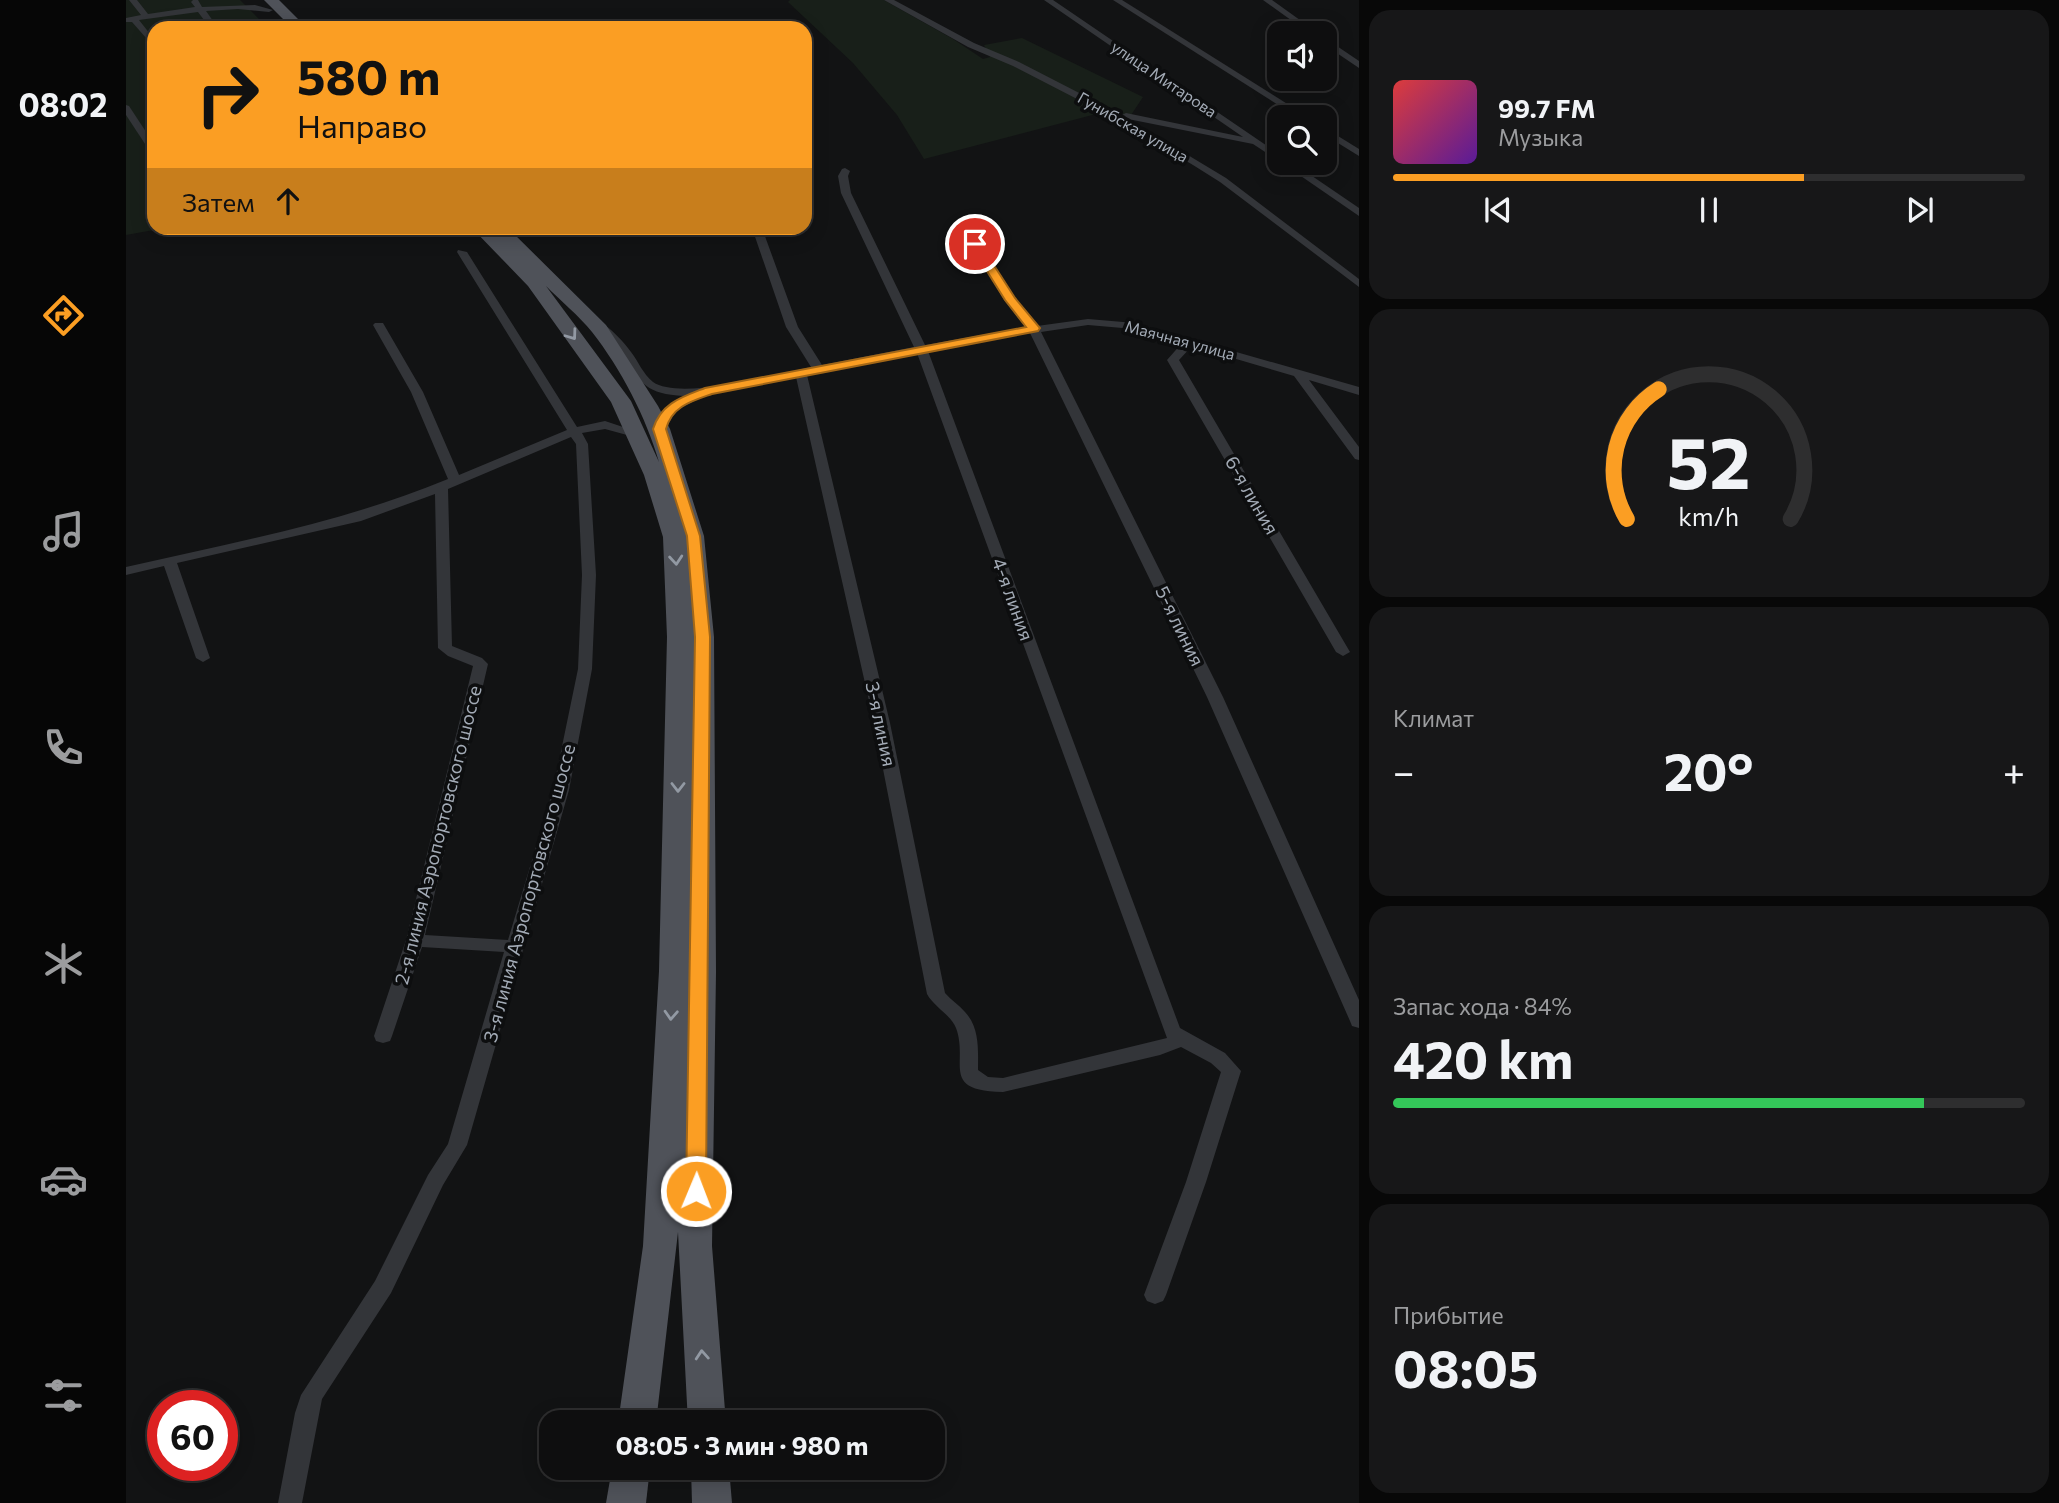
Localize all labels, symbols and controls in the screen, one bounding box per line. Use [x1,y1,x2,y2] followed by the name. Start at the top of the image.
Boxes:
[1267,21,1337,175] map controls
[1267,21,1337,91] button: sound
[1108,36,1221,121] street label: улица Митарова
[297,45,441,105] text: 580 m
[182,49,273,140] icon: right
[19,84,107,124] text: 08:02
[1075,87,1192,166] street label: Гунибская улица
[1498,92,1596,123] text: 99.7 FM
[297,105,427,145] text: Направо
[1267,105,1337,175] button: search
[1498,123,1583,151] text: Музыка
[269,182,307,220] icon: ahead
[182,186,255,217] text: Затем
[1479,191,1517,229] icon: previous
[1690,191,1728,229] icon: pause
[1901,191,1939,229] icon: next
[945,214,1005,274] pin
[956,225,994,263] icon: arrive
[39,291,88,340] icon: directions
[1123,316,1237,363] street label: Маячная улица
[564,327,576,339] one-way arrow
[1667,415,1751,504] text: 52
[1221,451,1284,538] street label: 6-я линия
[1679,501,1739,531] text: km/h
[39,507,88,556] icon: music
[988,554,1039,643] street label: 4-я линия
[668,555,683,566] one-way arrow
[1151,582,1210,670] street label: 5-я линия
[861,679,902,768] street label: 3-я линия
[389,683,486,987] street label: 2-я линия Аэропортовского шоссе
[1393,704,1474,732] text: Климат
[39,723,88,772] icon: phone
[1664,738,1754,802] text: 20°
[478,741,579,1045] street label: 3-я линия Аэропортовского шоссе
[1393,747,1415,794] text: −
[2003,747,2025,794] text: +
[670,783,686,793] one-way arrow
[39,939,88,988] icon: climate
[1393,992,1572,1020] text: Запас хода · 84%
[664,1010,679,1021] one-way arrow
[1393,1026,1573,1090] text: 420 km
[659,1154,733,1228] position arrow
[39,1155,88,1204] icon: car
[1393,1301,1504,1329] text: Прибытие
[1393,1335,1538,1399] text: 08:05
[695,1349,710,1360] one-way arrow
[39,1371,88,1420] icon: filters
[147,1390,238,1481] speed limit sign: 60
[616,1429,868,1460] text: 08:05 · 3 мин · 980 m

